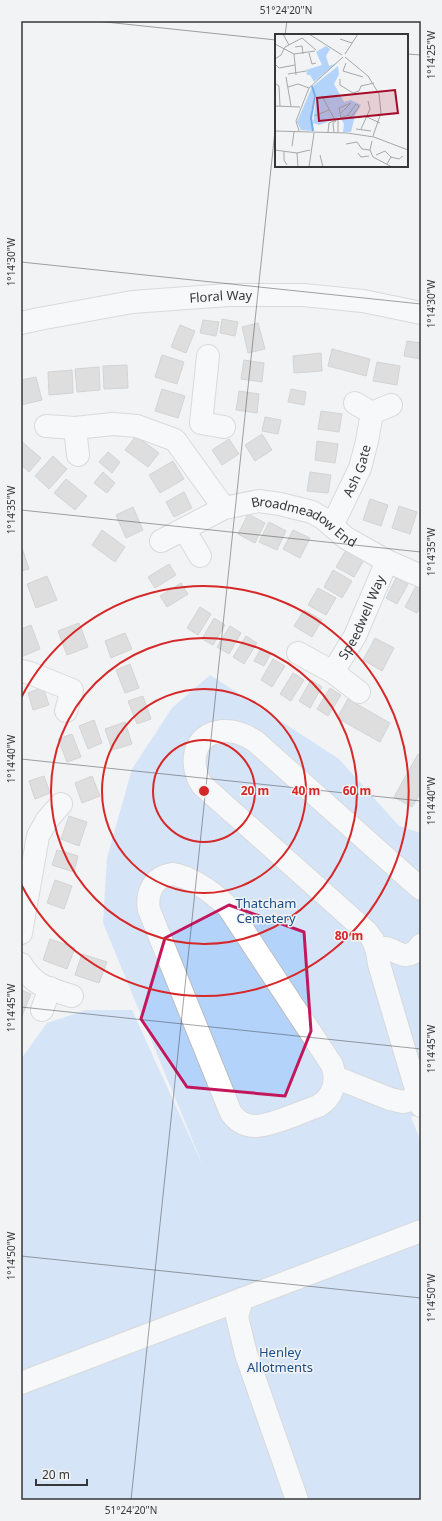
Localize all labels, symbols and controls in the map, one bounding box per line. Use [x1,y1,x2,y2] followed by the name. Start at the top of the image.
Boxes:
[260,3,312,17] text: 51°24'20"N
[424,30,438,79] text: 1°14'25"W
[275,34,408,167] inset map
[4,237,18,286] text: 1°14'30"W
[424,279,438,328] text: 1°14'30"W
[189,286,253,307] street label: Floral Way
[339,443,375,500] street label: Ash Gate
[4,485,18,534] text: 1°14'35"W
[250,492,360,551] street label: Broadmeadow End
[424,527,438,576] text: 1°14'35"W
[334,572,389,663] street label: Speedwell Way
[4,734,18,783] text: 1°14'40"W
[424,776,438,825] text: 1°14'40"W
[241,782,269,799] text: 20 m
[292,782,320,799] text: 40 m
[343,782,371,799] text: 60 m
[197,784,211,798] centre of rings
[236,894,296,927] park label: Thatcham Cemetery
[335,927,363,944] text: 80 m
[4,983,18,1032] text: 1°14'45"W
[424,1024,438,1073] text: 1°14'45"W
[4,1231,18,1280] text: 1°14'50"W
[424,1273,438,1322] text: 1°14'50"W
[247,1343,313,1376] park label: Henley Allotments
[36,1461,87,1487] scale bar
[42,1466,70,1483] text: 20 m
[105,1503,157,1517] text: 51°24'20"N

